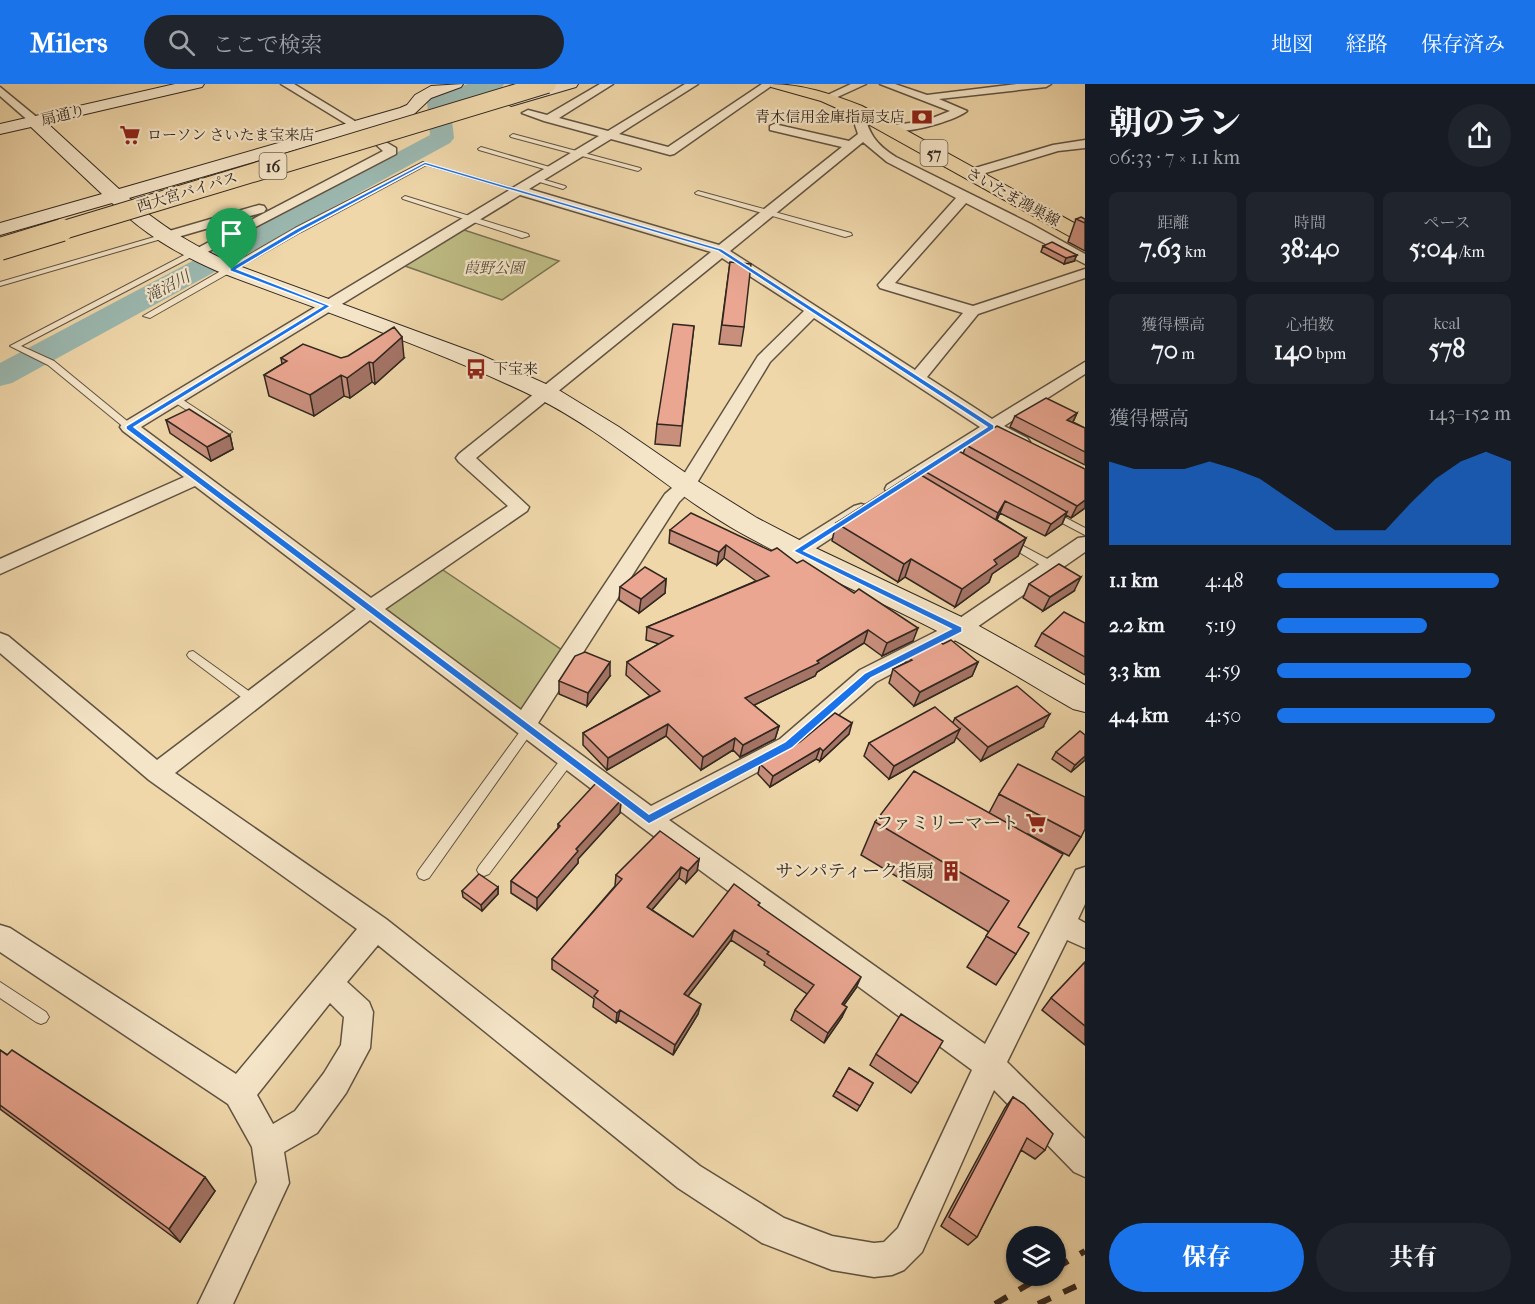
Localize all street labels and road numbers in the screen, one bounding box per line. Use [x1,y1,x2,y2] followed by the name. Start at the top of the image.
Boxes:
[39,101,87,129] street label: 扇通り
[920,140,948,166] road number: 57
[260,153,286,179] road number: 16
[963,164,1063,230] street label: さいたま鴻巣線
[134,168,240,216] street label: 西大宮バイパス

